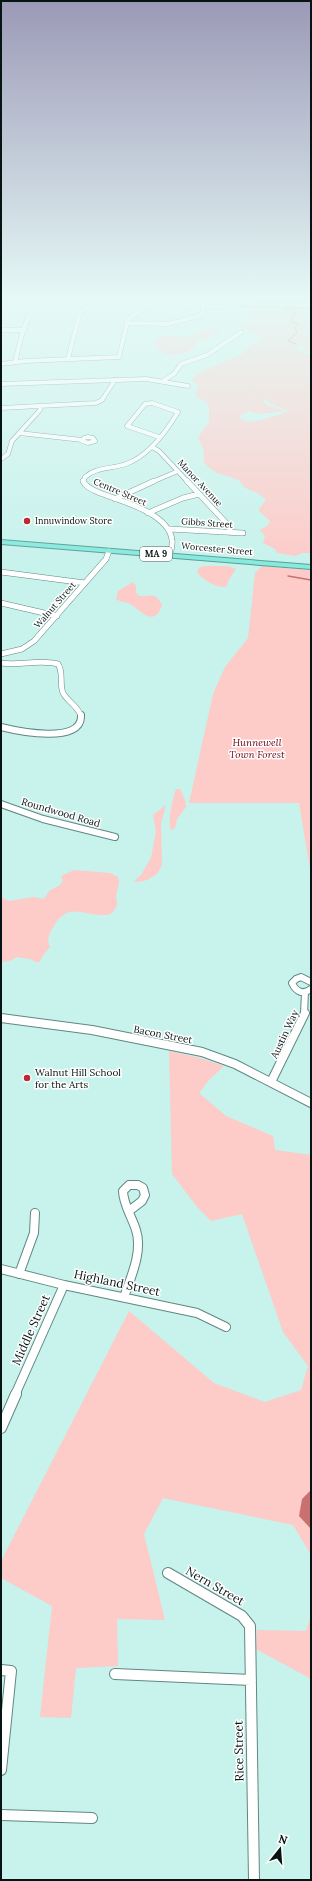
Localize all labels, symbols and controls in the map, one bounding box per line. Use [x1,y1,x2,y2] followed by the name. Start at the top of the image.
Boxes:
[176,457,225,509] street label: Manor Avenue
[92,475,149,508] street label: Centre Street
[35,515,112,526] place label: Innuwindow Store
[181,515,234,530] street label: Gibbs Street
[22,516,32,526] marker: Innuwindow Store
[181,540,254,557] street label: Worcester Street
[140,547,172,561] road number: MA 9
[31,579,78,630] street label: Walnut Street
[229,736,285,761] park label: Hunnewell Town Forest
[20,795,102,830] street label: Roundwood Road
[267,1007,302,1061] street label: Austin Way
[132,1022,193,1047] street label: Bacon Street
[35,1066,121,1091] place label: Walnut Hill School for the Arts
[22,1073,32,1083] marker: Walnut Hill School for the Arts
[73,1266,162,1299] street label: Highland Street
[8,1292,53,1367] street label: Middle Street
[183,1563,248,1609] street label: Nern Street
[230,1720,247,1782] street label: Rice Street
[260,1829,300,1869] north arrow
[277,1831,290,1848] text: N

